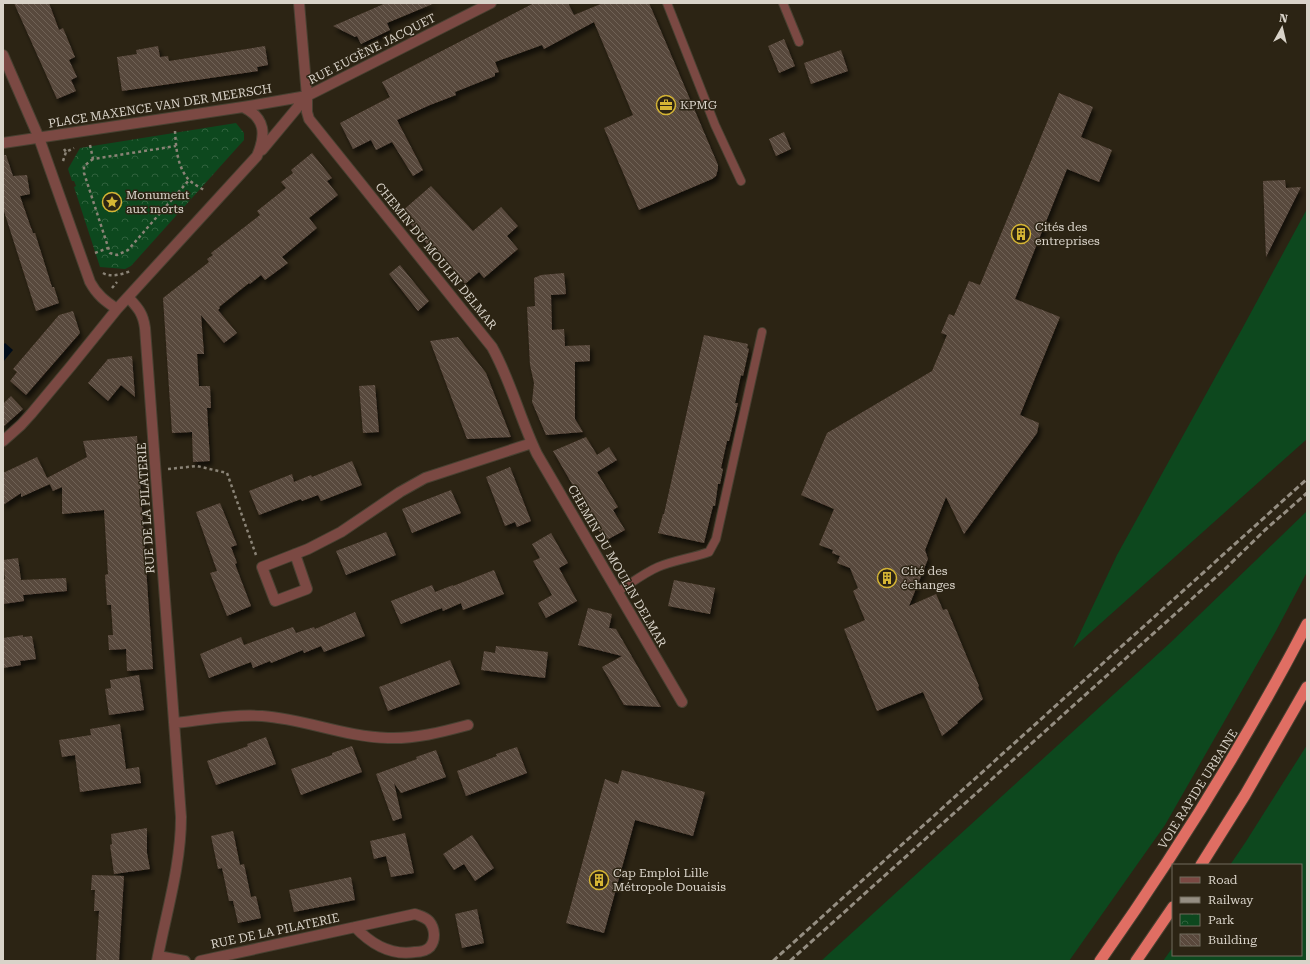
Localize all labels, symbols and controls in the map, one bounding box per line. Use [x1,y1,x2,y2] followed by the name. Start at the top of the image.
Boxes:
[1262,8,1302,48] north arrow
[306,11,438,87] street label: RUE EUGÈNE JACQUET
[1278,12,1289,26] text: N
[47,81,273,131] street label: PLACE MAXENCE VAN DER MEERSCH
[655,94,677,116] office icon: KPMG
[680,98,718,112] place label: KPMG
[373,180,500,333] street label: CHEMIN DU MOULIN DELMAR
[126,188,190,216] place label: Monument aux morts
[101,191,123,213] place icon: Monument aux morts
[1035,220,1100,248] place label: Cités des entreprises
[1010,223,1032,245] building icon: Cités des entreprises
[134,442,158,574] street label: RUE DE LA PILATERIE
[565,483,670,650] street label: CHEMIN DU MOULIN DELMAR
[901,564,955,592] place label: Cité des échanges
[876,567,898,589] building icon: Cité des échanges
[1155,727,1241,851] street label: VOIE RAPIDE URBAINE
[1172,864,1302,956] legend
[613,866,726,894] place label: Cap Emploi Lille Métropole Douaisis
[588,869,610,891] building icon: Cap Emploi Lille Métropole Douaisis
[1208,873,1238,887] text: Road
[1208,893,1254,907] text: Railway
[209,911,341,951] street label: RUE DE LA PILATERIE
[1208,913,1235,927] text: Park
[1208,933,1257,947] text: Building

